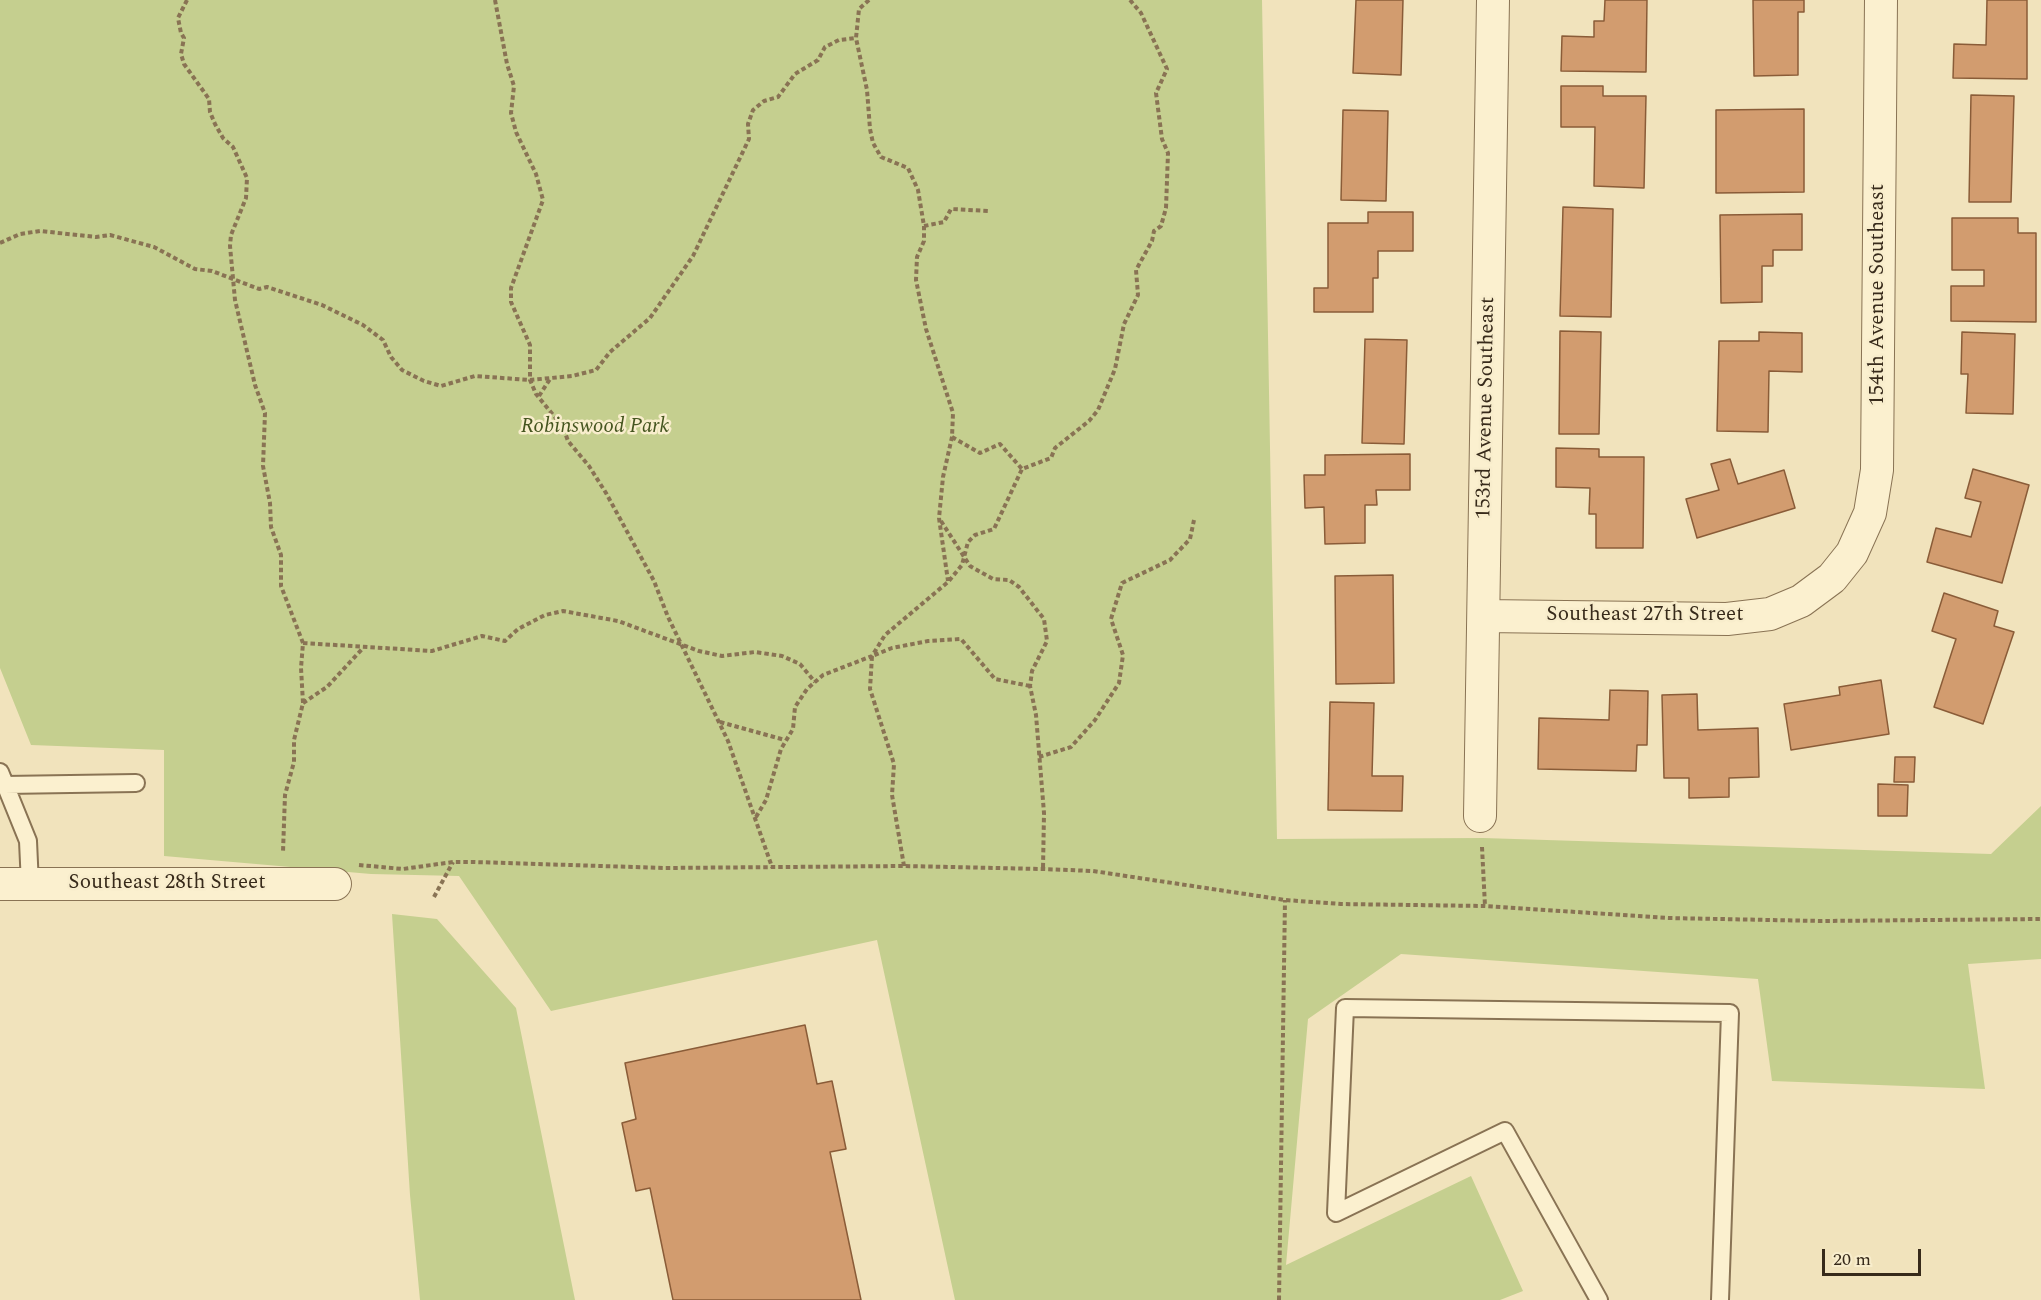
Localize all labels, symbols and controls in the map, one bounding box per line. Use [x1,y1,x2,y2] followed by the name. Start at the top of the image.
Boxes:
[1866,184,1892,406] street label: 154th Avenue Southeast
[1472,297,1502,519] street label: 153rd Avenue Southeast
[521,415,669,441] park label: Robinswood Park
[1546,603,1744,629] street label: Southeast 27th Street
[68,871,266,897] street label: Southeast 28th Street
[1825,1237,1924,1275] scale bar
[1833,1246,1871,1273] text: 20 m

